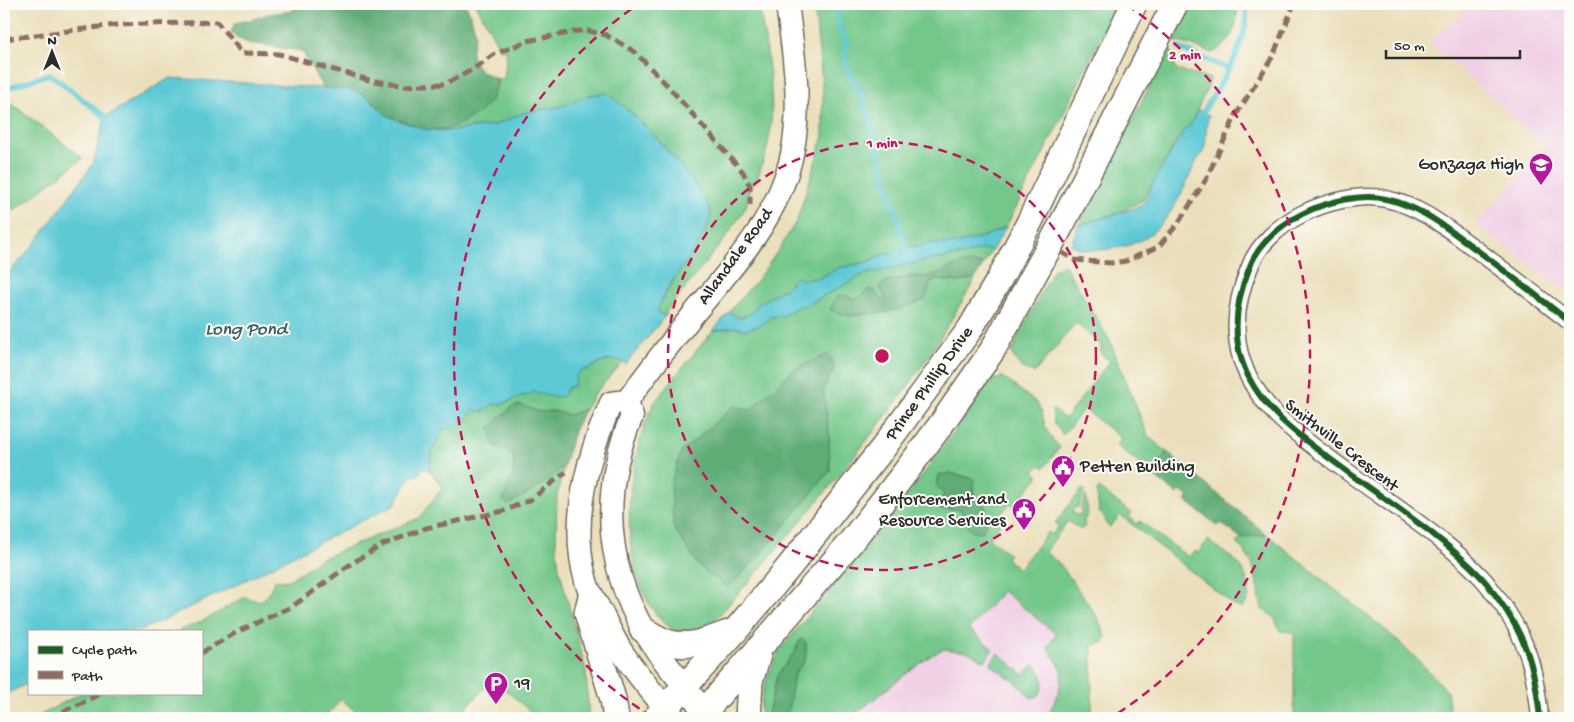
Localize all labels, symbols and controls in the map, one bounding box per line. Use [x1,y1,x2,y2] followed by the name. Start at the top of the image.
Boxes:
[28,28,78,78] north arrow
[1386,28,1520,60] scale bar
[47,33,57,50] text: N
[1394,38,1425,56] text: 50 m
[1169,47,1202,65] text: 2 min
[866,135,898,153] text: 1 min
[1528,152,1554,186] school or university icon: Gonzaga High
[1418,155,1524,176] place label: Gonzaga High
[694,203,779,309] street label: Allandale Road
[205,319,289,342] water label: Long Pond
[881,322,979,446] street label: Prince Phillip Drive
[873,347,891,365] centre of rings
[1280,395,1403,498] street label: Smithville Crescent
[1050,454,1076,488] public building icon: Petten Building
[1079,457,1195,478] place label: Petten Building
[878,490,1007,532] place label: Enforcement and Resource Services
[1011,497,1037,531] public building icon: Enforcement and Resource Services
[28,630,202,694] legend
[72,642,137,660] text: Cycle path
[71,668,103,686] text: Path
[483,671,509,705] parking icon: 19
[513,674,530,695] place label: 19

